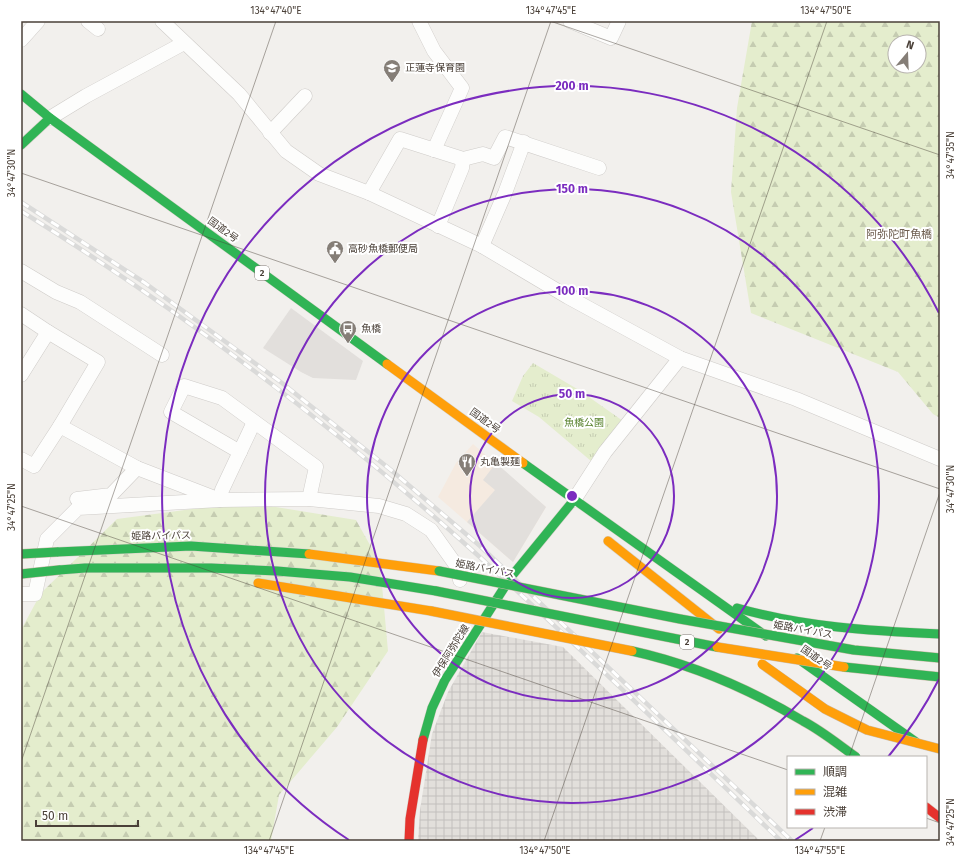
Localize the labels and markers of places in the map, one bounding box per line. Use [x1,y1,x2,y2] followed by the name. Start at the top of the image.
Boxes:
[382,58,402,83] school or university icon: 正蓮寺保育園
[405,62,465,74] place label: 正蓮寺保育園
[325,239,345,264] public building icon: 高砂魚橋郵便局
[348,243,418,255] place label: 高砂魚橋郵便局
[338,319,358,344] bus stop icon: 魚橋
[361,323,381,335] place label: 魚橋
[457,452,477,477] restaurant icon: 丸亀製麺
[480,456,520,468] place label: 丸亀製麺
[565,489,579,503] centre of rings

